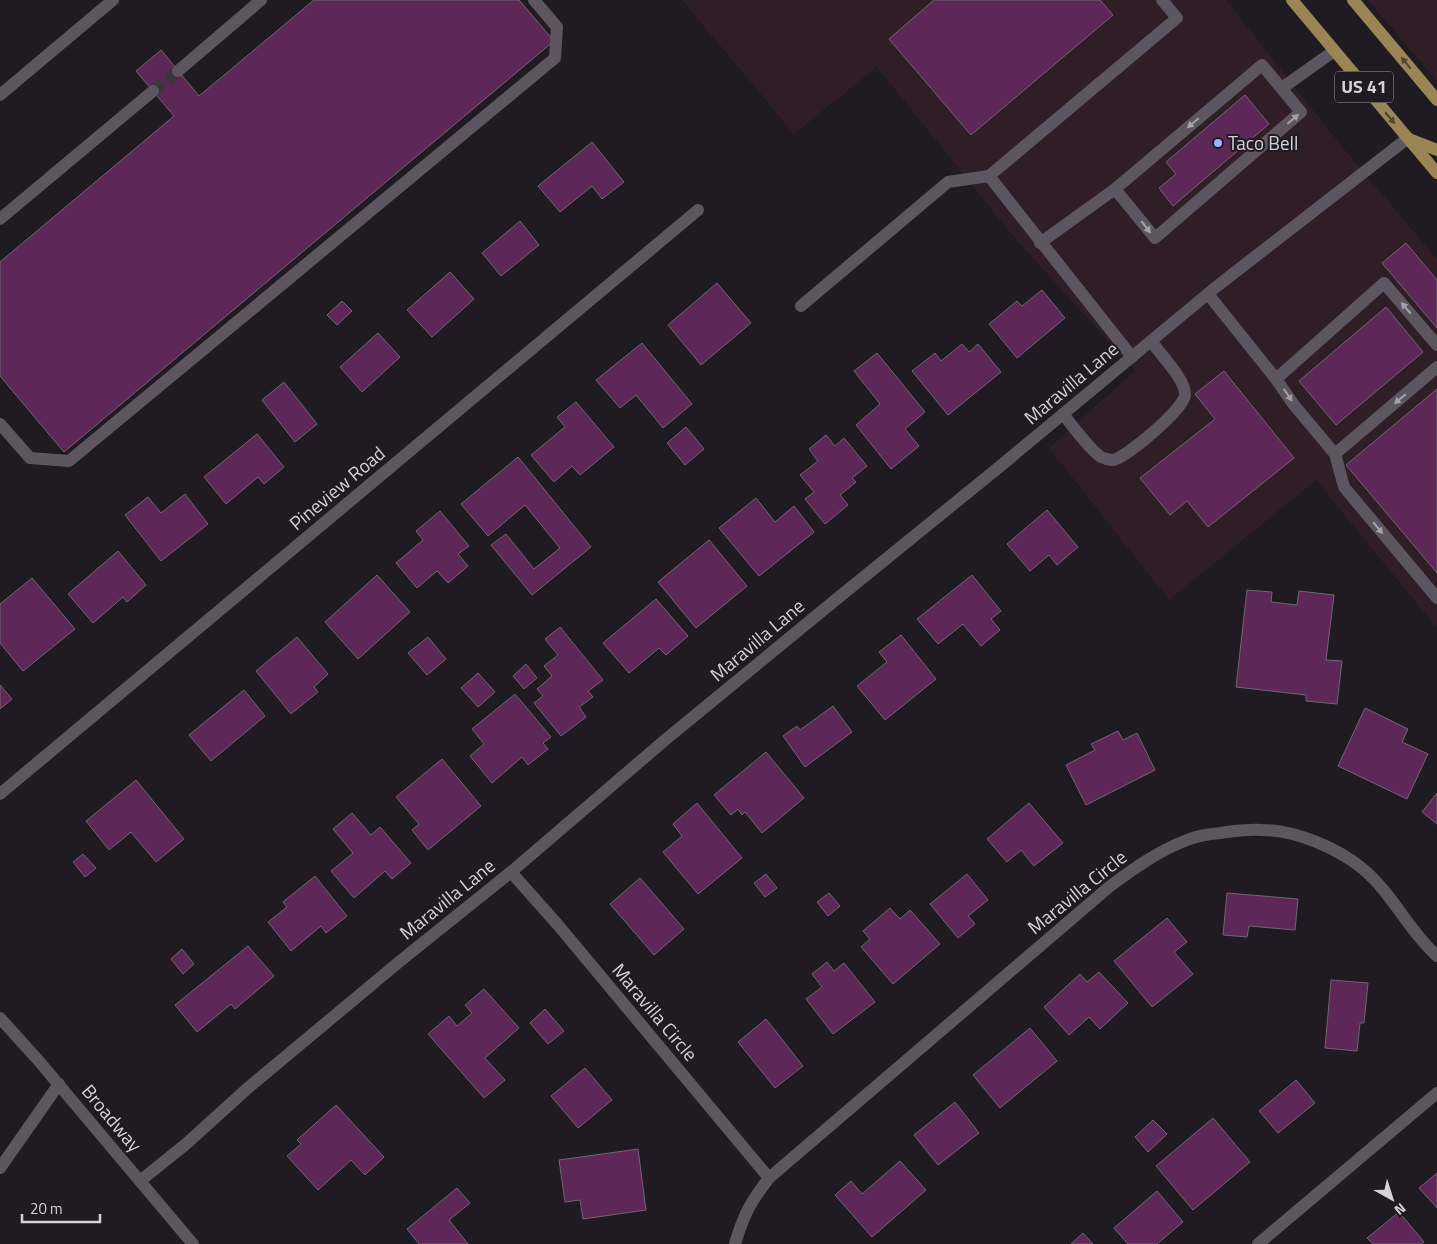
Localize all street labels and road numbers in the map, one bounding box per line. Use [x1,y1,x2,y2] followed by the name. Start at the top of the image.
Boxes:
[1335,72,1393,102] road number: US 41
[1017,334,1124,431] street label: Maravilla Lane
[282,439,391,537] street label: Pineview Road
[703,591,810,688] street label: Maravilla Lane
[1021,842,1133,941] street label: Maravilla Circle
[393,851,501,946] street label: Maravilla Lane
[606,956,705,1067] street label: Maravilla Circle
[75,1077,149,1158] street label: Broadway

